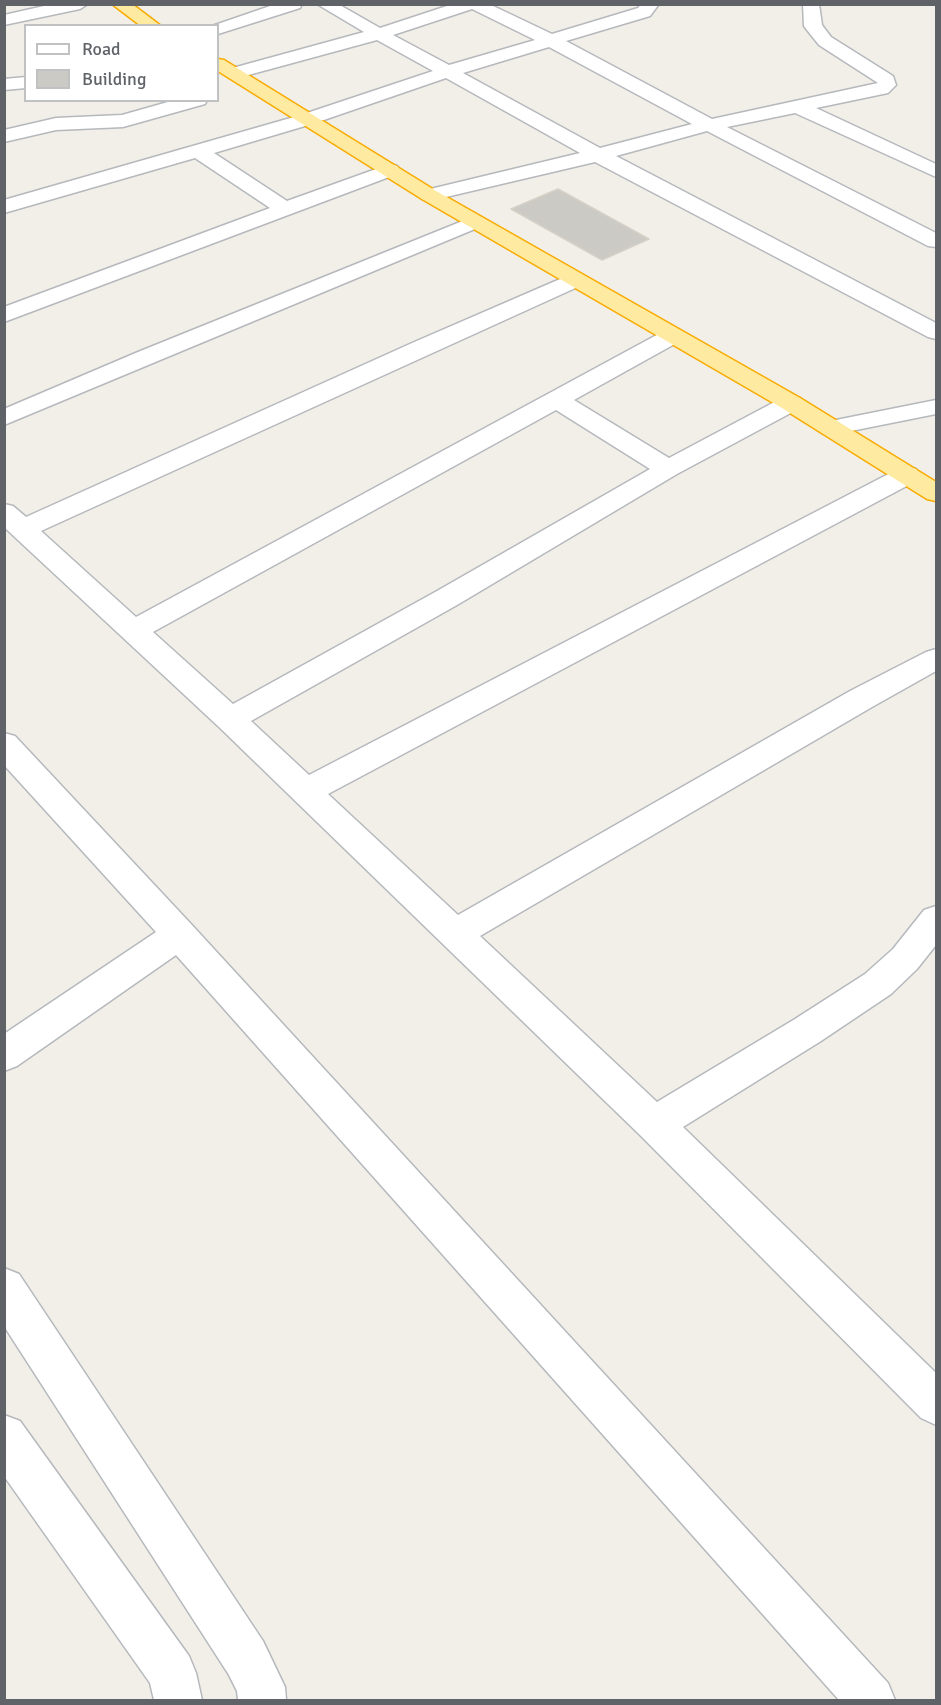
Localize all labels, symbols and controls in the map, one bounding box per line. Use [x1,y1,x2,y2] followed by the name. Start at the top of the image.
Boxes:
[24,24,219,102] legend
[82,38,121,60] text: Road
[82,68,146,90] text: Building

